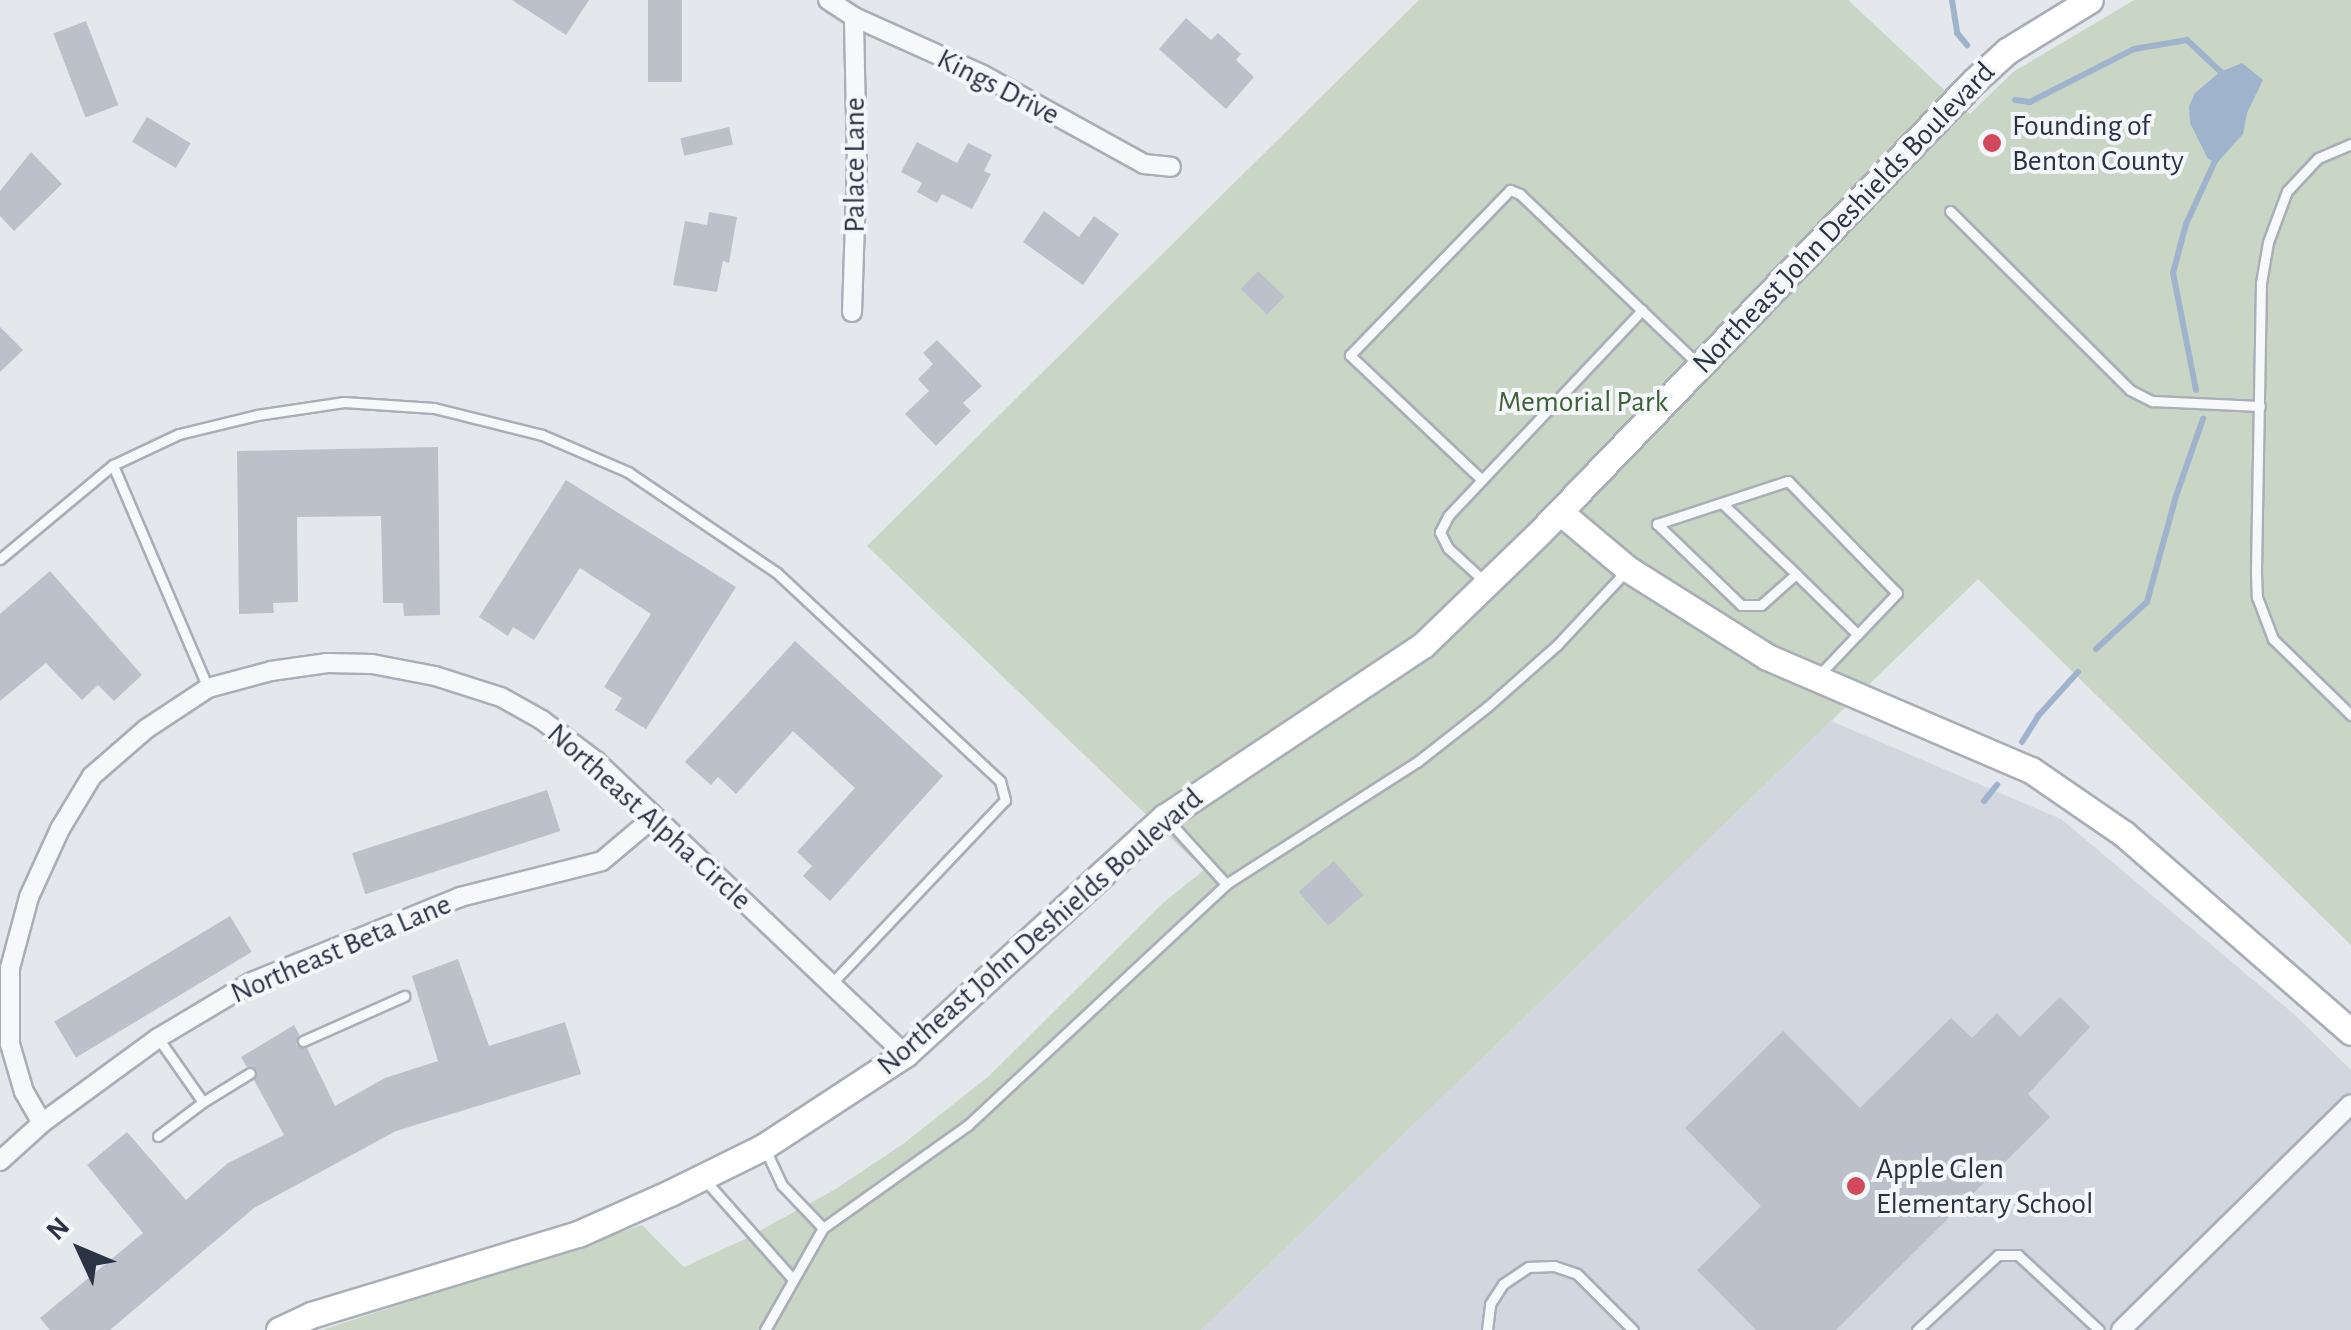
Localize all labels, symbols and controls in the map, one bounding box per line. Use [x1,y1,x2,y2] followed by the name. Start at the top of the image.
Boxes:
[931,41,1065,133] street label: Kings Drive
[1685,55,2003,381] street label: Northeast John Deshields Boulevard
[837,97,873,233] street label: Palace Lane
[2012,108,2184,178] place label: Founding of Benton County
[1981,132,2003,154] marker: Founding of Benton County
[1498,384,1668,420] park label: Memorial Park
[540,716,758,918] street label: Northeast Alpha Circle
[870,781,1210,1083] street label: Northeast John Deshields Boulevard
[225,886,457,1012] street label: Northeast Beta Lane
[1876,1151,2093,1222] place label: Apple Glen Elementary School
[1845,1175,1867,1197] marker: Apple Glen Elementary School
[30,1200,130,1300] north arrow
[42,1212,75,1246] text: N

